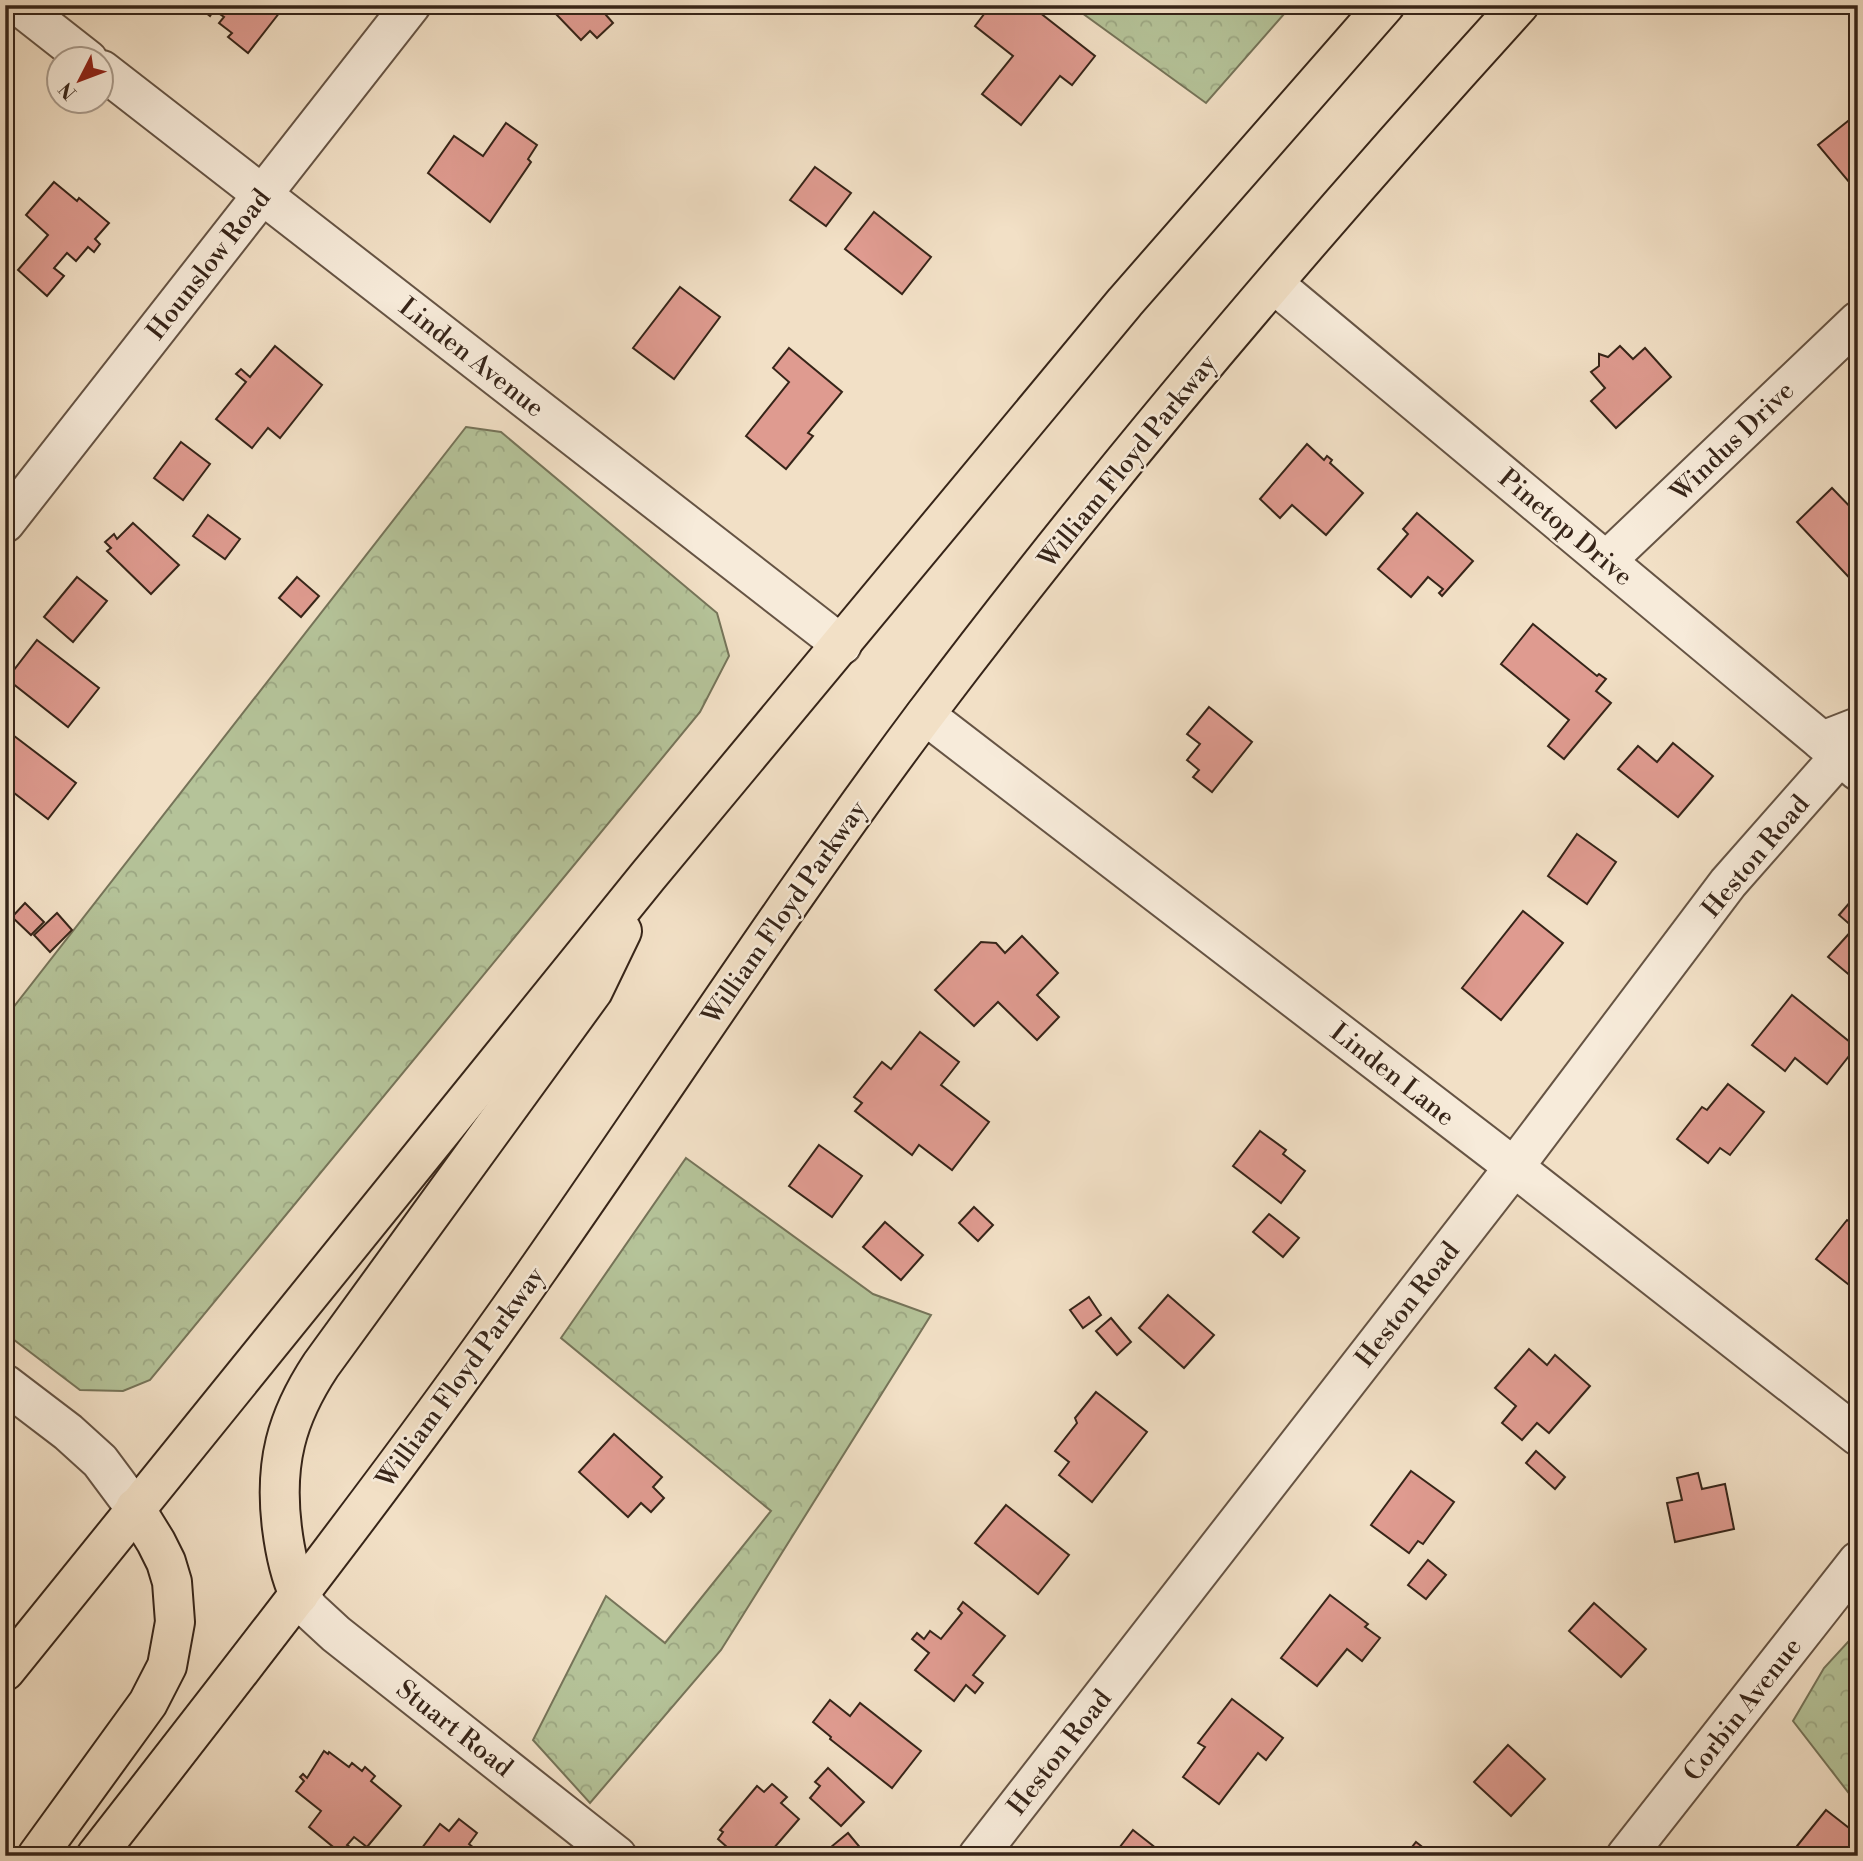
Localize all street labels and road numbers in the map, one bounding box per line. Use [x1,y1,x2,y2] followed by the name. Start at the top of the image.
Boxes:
[140,183,278,346] street label: Hounslow Road
[392,291,550,424] street label: Linden Avenue
[1031,348,1224,576] street label: William Floyd Parkway
[1664,375,1801,509] street label: Windus Drive
[1492,462,1639,593] street label: Pinetop Drive
[1695,789,1816,924] street label: Heston Road
[695,794,874,1031] street label: William Floyd Parkway
[1324,1016,1461,1133] street label: Linden Lane
[1349,1235,1467,1374] street label: Heston Road
[369,1261,552,1495] street label: William Floyd Parkway
[1677,1631,1809,1788] street label: Corbin Avenue
[390,1673,519,1784] street label: Stuart Road
[1001,1683,1119,1822] street label: Heston Road

